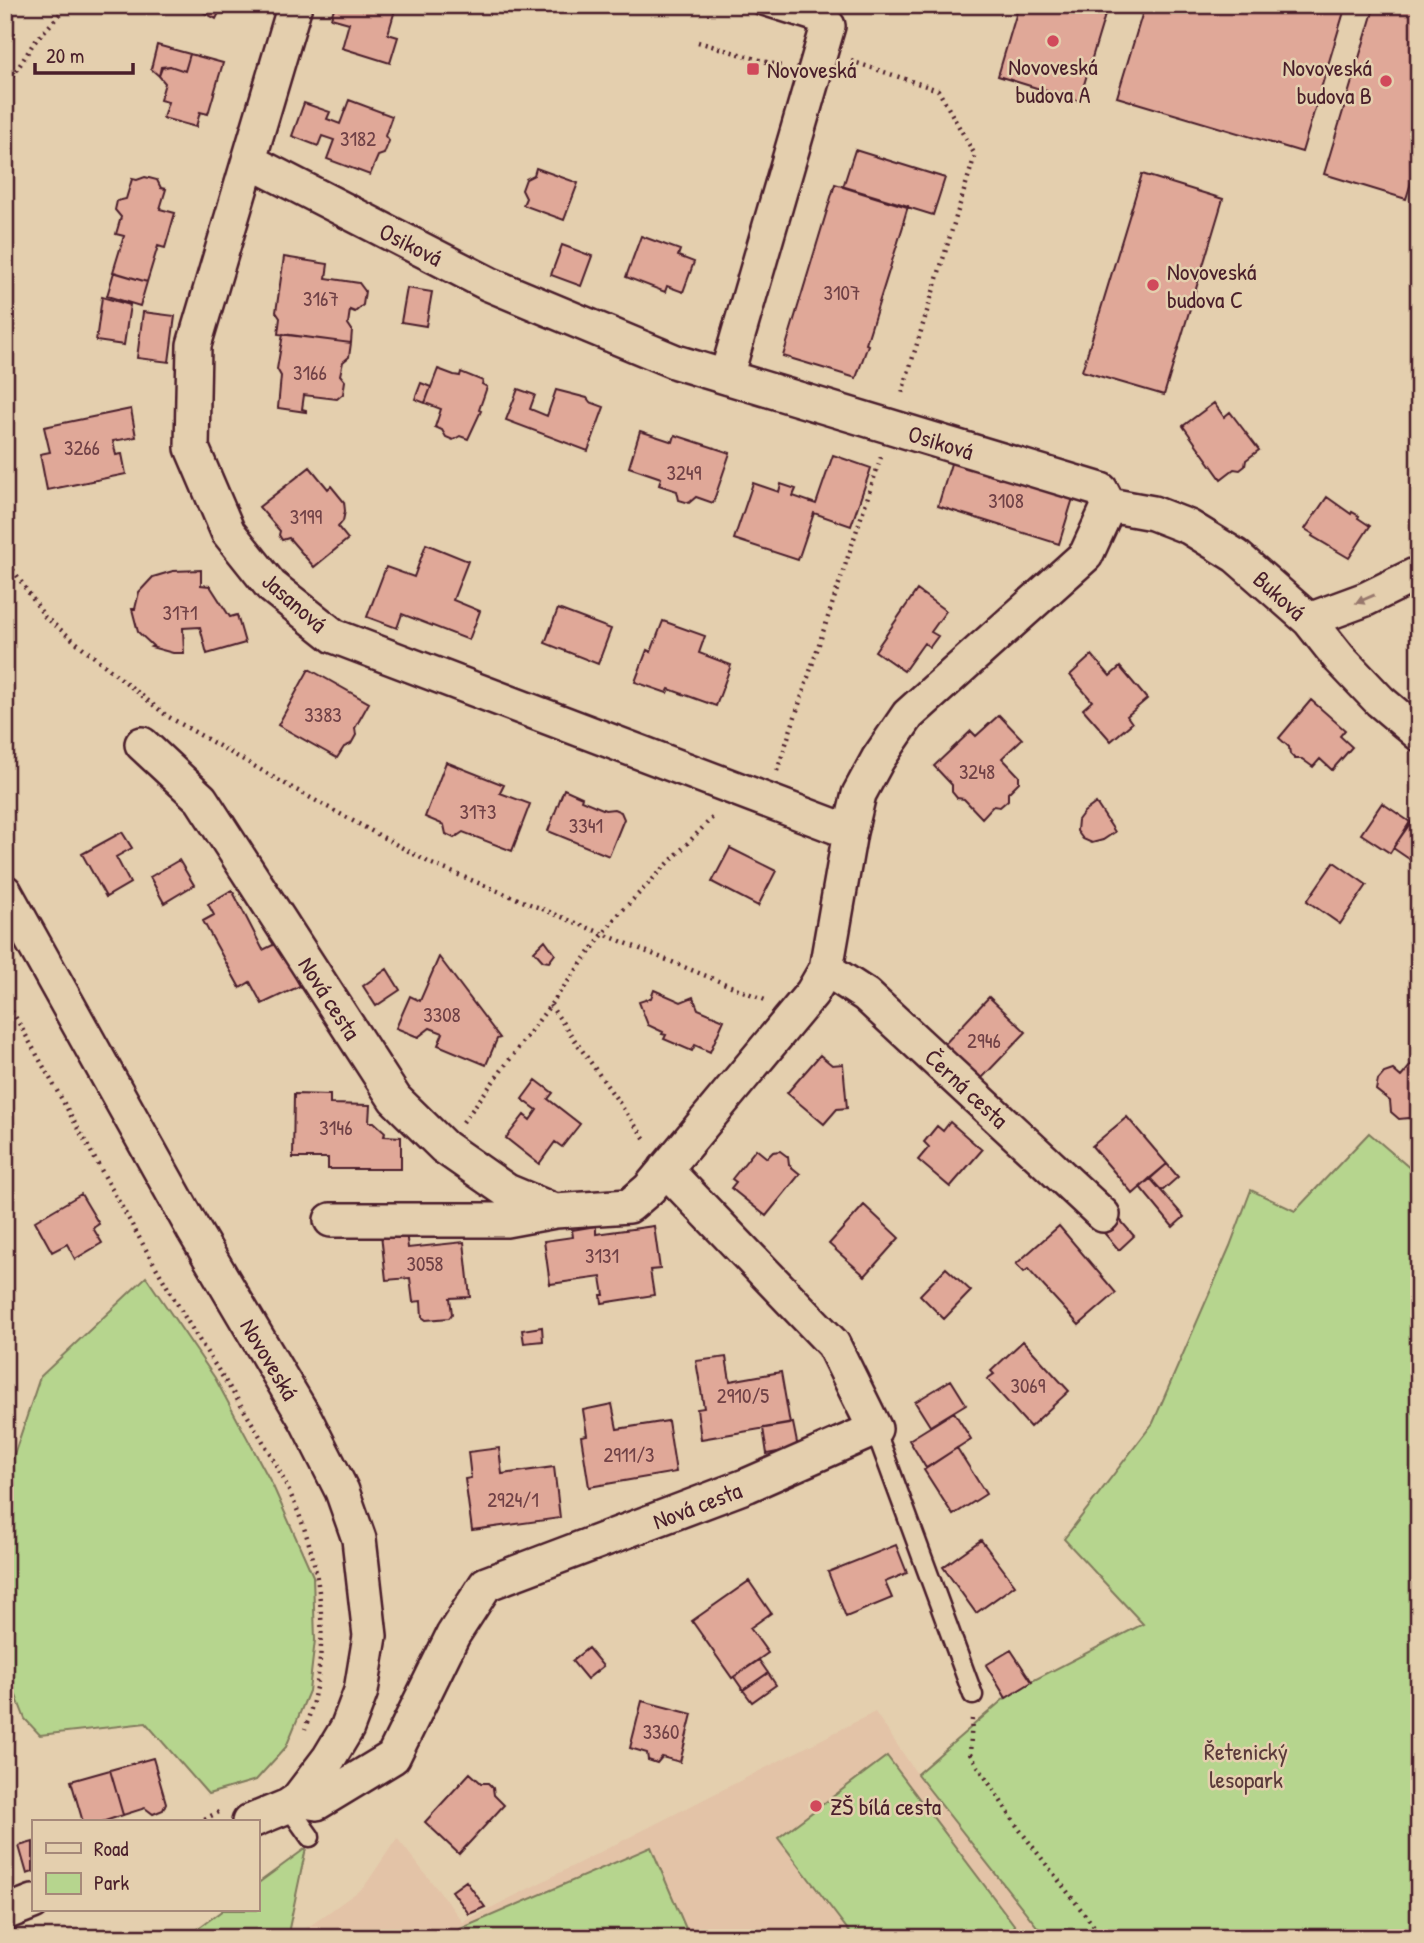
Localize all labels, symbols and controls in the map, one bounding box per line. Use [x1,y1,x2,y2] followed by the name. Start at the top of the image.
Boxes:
[35,32,133,76] scale bar
[1045,33,1061,49] marker: Novoveská budova A
[46,41,84,70] text: 20 m
[1008,50,1098,110] place label: Novoveská budova A
[1283,51,1372,111] place label: Novoveská budova B
[767,53,856,85] place label: Novoveská
[745,61,761,77] marker: Novoveská
[1378,73,1394,89] marker: Novoveská budova B
[340,124,376,153] house number: 3182
[374,215,448,273] street label: Osiková
[1167,255,1256,315] place label: Novoveská budova C
[1145,277,1161,293] marker: Novoveská budova C
[824,278,860,307] house number: 3107
[303,284,339,313] house number: 3167
[293,358,327,387] house number: 3166
[904,417,978,467] street label: Osiková
[64,433,100,462] house number: 3266
[667,458,702,487] house number: 3249
[988,486,1024,515] house number: 3108
[290,502,323,531] house number: 3199
[1247,563,1313,627] street label: Buková
[256,565,334,639] street label: Jasanová
[1355,593,1375,605] one-way arrow
[162,598,198,627] house number: 3171
[304,700,342,729] house number: 3383
[959,757,995,786] house number: 3248
[460,797,496,826] house number: 3173
[569,811,603,840] house number: 3341
[291,950,369,1046] street label: Nová cesta
[423,1000,461,1029] house number: 3308
[967,1026,1001,1055] house number: 2946
[918,1041,1016,1135] street label: Černá cesta
[319,1113,353,1142] house number: 3146
[585,1241,619,1270] house number: 3131
[407,1249,443,1278] house number: 3058
[233,1312,307,1406] street label: Novoveská
[1011,1371,1046,1400] house number: 3069
[717,1381,769,1410] house number: 2910/5
[603,1440,655,1469] house number: 2911/3
[648,1473,746,1537] street label: Nová cesta
[487,1485,539,1514] house number: 2924/1
[643,1717,679,1746] house number: 3360
[1204,1735,1288,1795] park label: Řetenický lesopark
[830,1790,941,1822] place label: ZŠ bílá cesta
[808,1798,824,1814] marker: ZŠ bílá cesta
[32,1820,259,1912] legend
[94,1834,128,1863] text: Road
[94,1868,129,1897] text: Park

